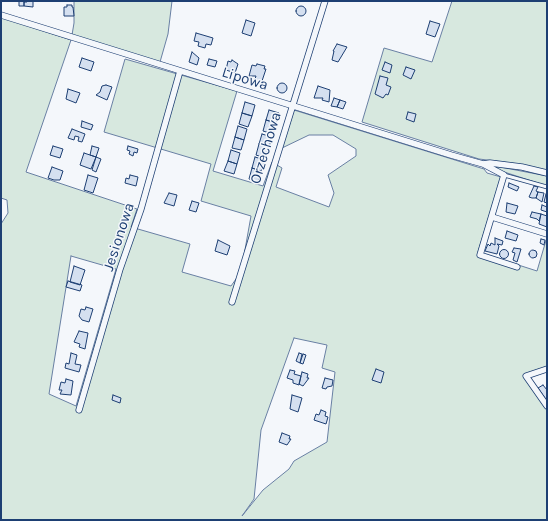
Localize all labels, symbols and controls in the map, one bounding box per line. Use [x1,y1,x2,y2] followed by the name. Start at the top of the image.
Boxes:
[220,63,270,95] street label: Lipowa
[247,110,285,186] street label: Orzechowa
[100,201,138,273] street label: Jesionowa

